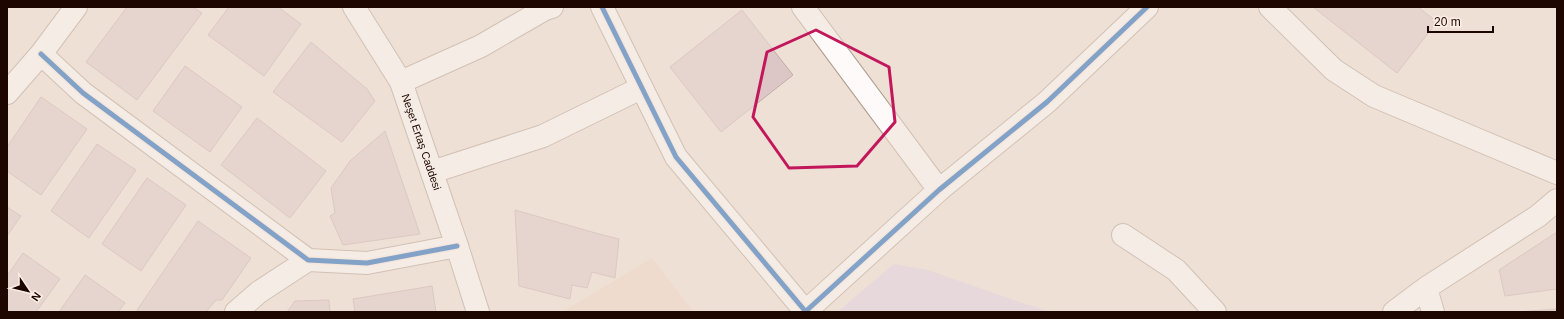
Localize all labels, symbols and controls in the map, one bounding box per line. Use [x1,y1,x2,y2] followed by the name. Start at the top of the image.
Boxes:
[1428,8,1493,34] scale bar
[1434,15,1461,29] text: 20 m
[400,92,444,192] street label: Neşet Ertaş Caddesi
[8,271,48,311] north arrow
[29,290,43,303] text: N

